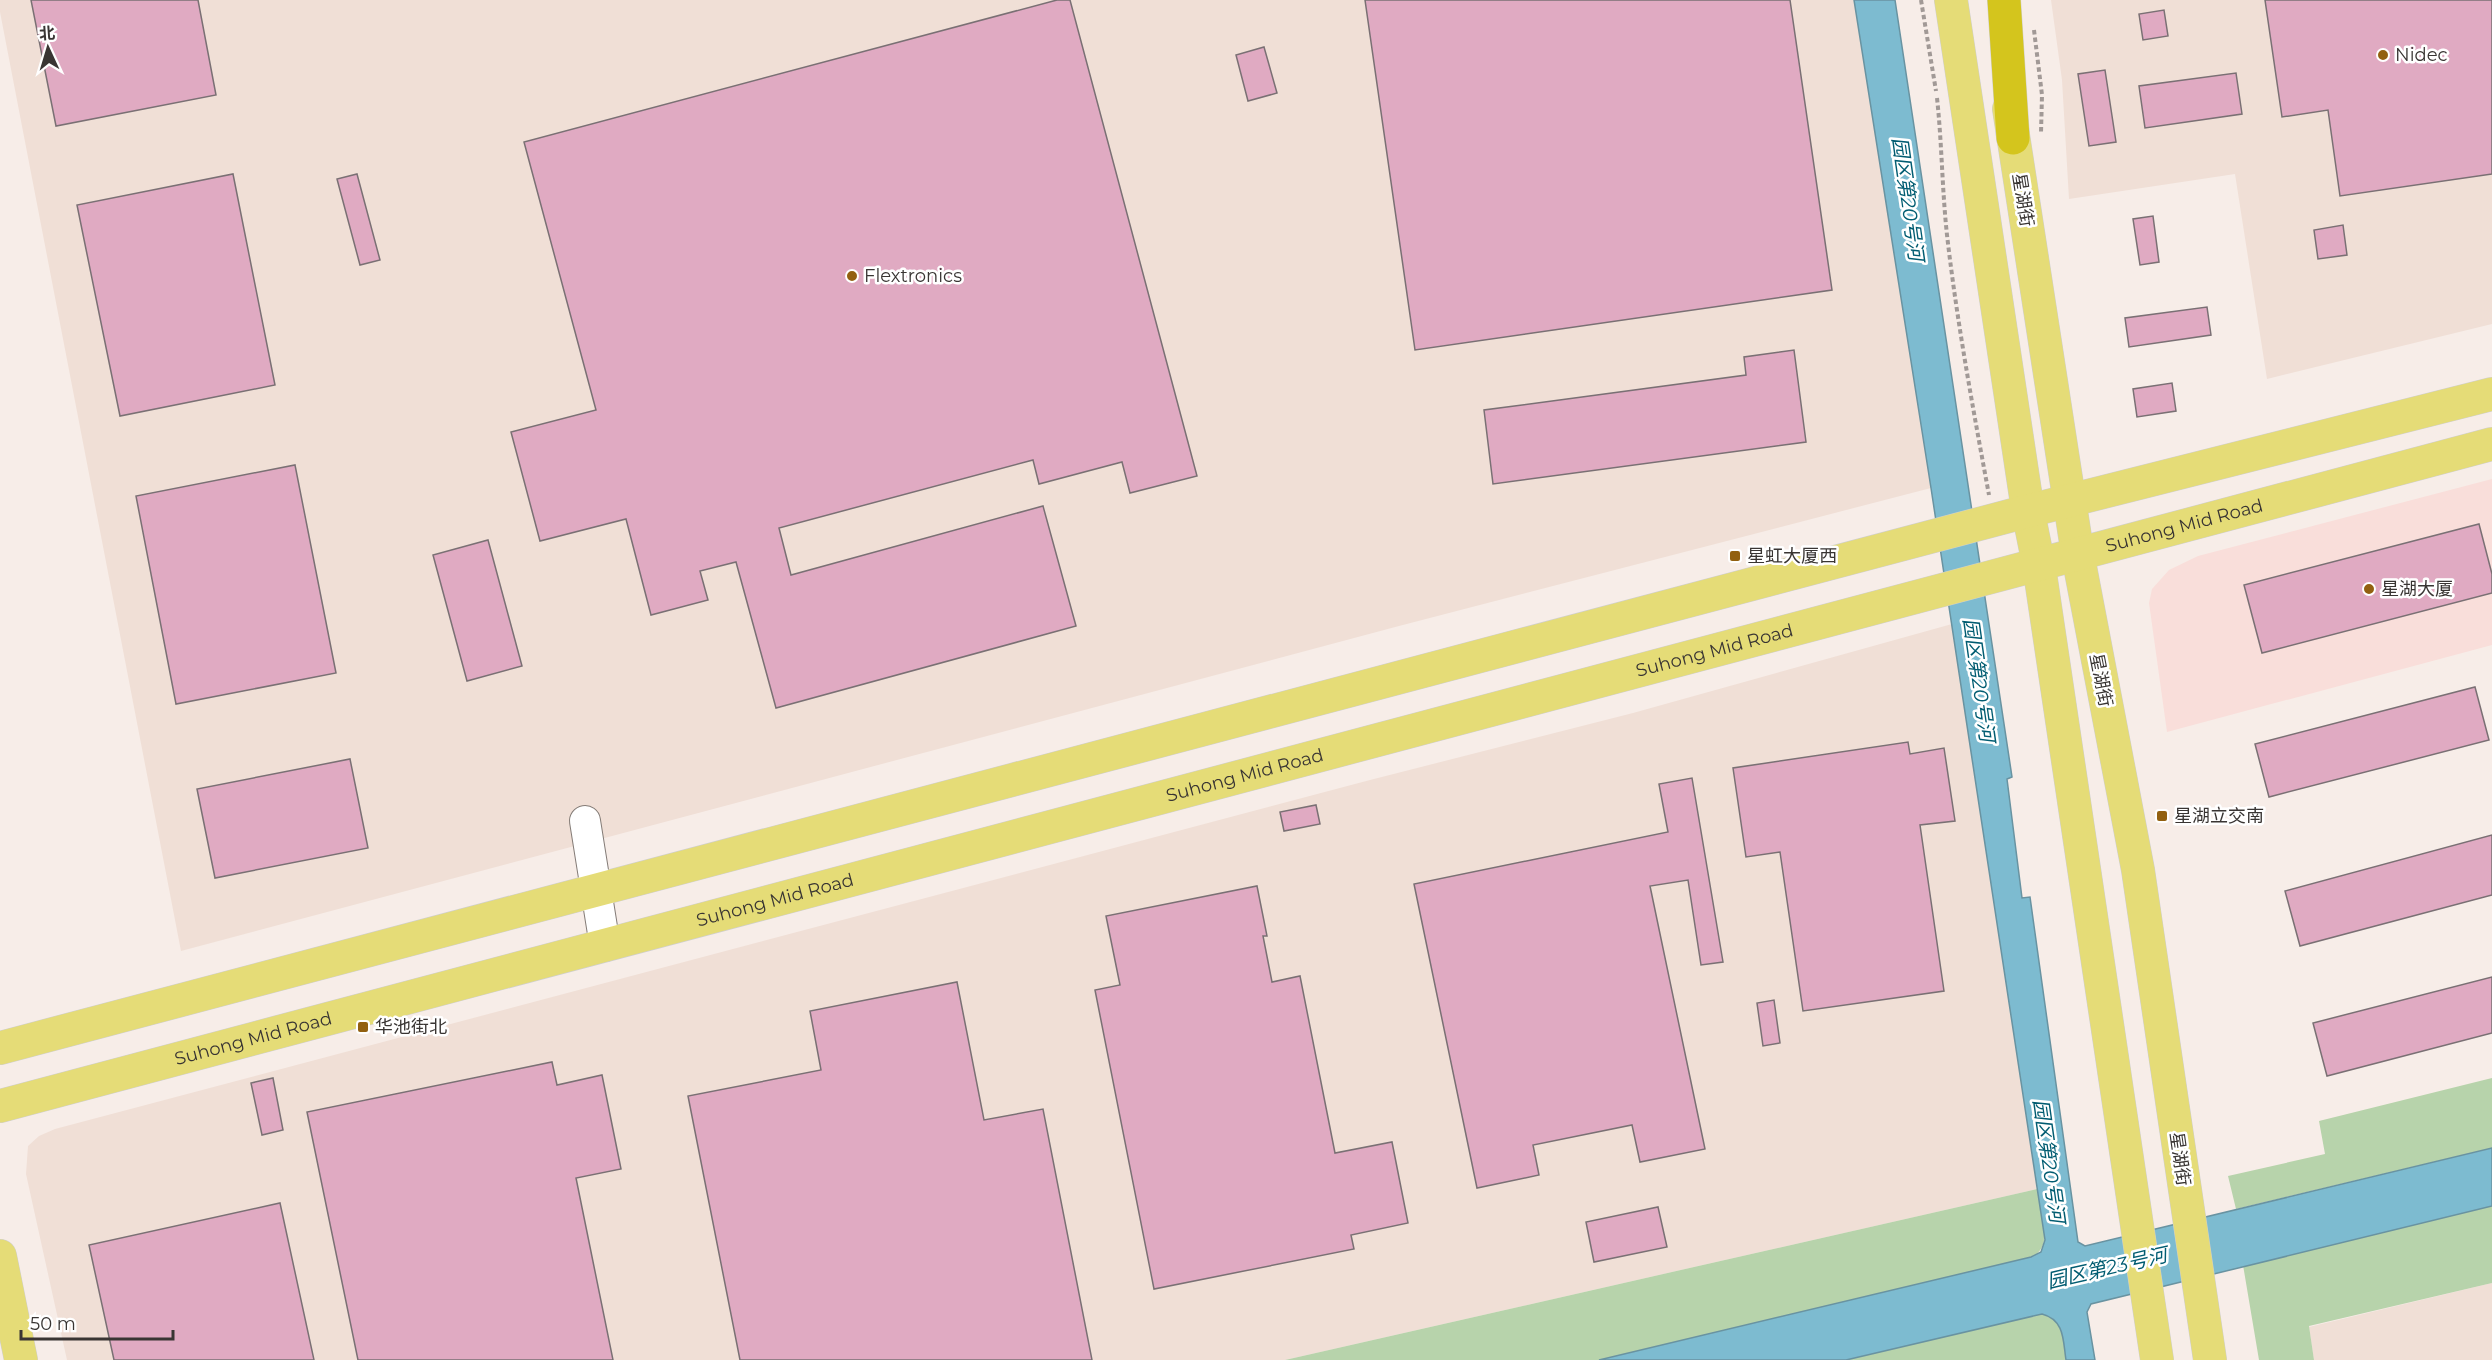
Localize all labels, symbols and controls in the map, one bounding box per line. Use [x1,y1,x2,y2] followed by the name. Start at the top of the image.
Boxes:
[18,18,78,78] north arrow
[38,23,56,44] text: 北
[2395,44,2448,66] place label: Nidec
[2376,48,2390,62] marker: Nidec
[1887,136,1929,266] water label: 园区第20号河
[2008,172,2038,228] street label: 星湖街
[864,265,962,287] place label: Flextronics
[845,269,859,283] marker: Flextronics
[2103,494,2265,557] street label: Suhong Mid Road
[1747,545,1837,567] place label: 星虹大厦西
[1728,549,1742,563] marker: 星虹大厦西
[2381,578,2453,600] place label: 星湖大厦
[2362,582,2376,596] marker: 星湖大厦
[1958,617,2000,747] water label: 园区第20号河
[1633,619,1796,682] street label: Suhong Mid Road
[2085,651,2117,709] street label: 星湖街
[1164,744,1326,807] street label: Suhong Mid Road
[2174,805,2264,827] place label: 星湖立交南
[2155,809,2169,823] marker: 星湖立交南
[694,869,856,932] street label: Suhong Mid Road
[172,1007,334,1070] street label: Suhong Mid Road
[375,1016,447,1038] place label: 华池街北
[356,1020,370,1034] marker: 华池街北
[2028,1098,2070,1228] water label: 园区第20号河
[2165,1131,2195,1187] street label: 星湖街
[2045,1242,2173,1293] water label: 园区第23号河
[21,1303,172,1341] scale bar
[30,1313,76,1335] text: 50 m

